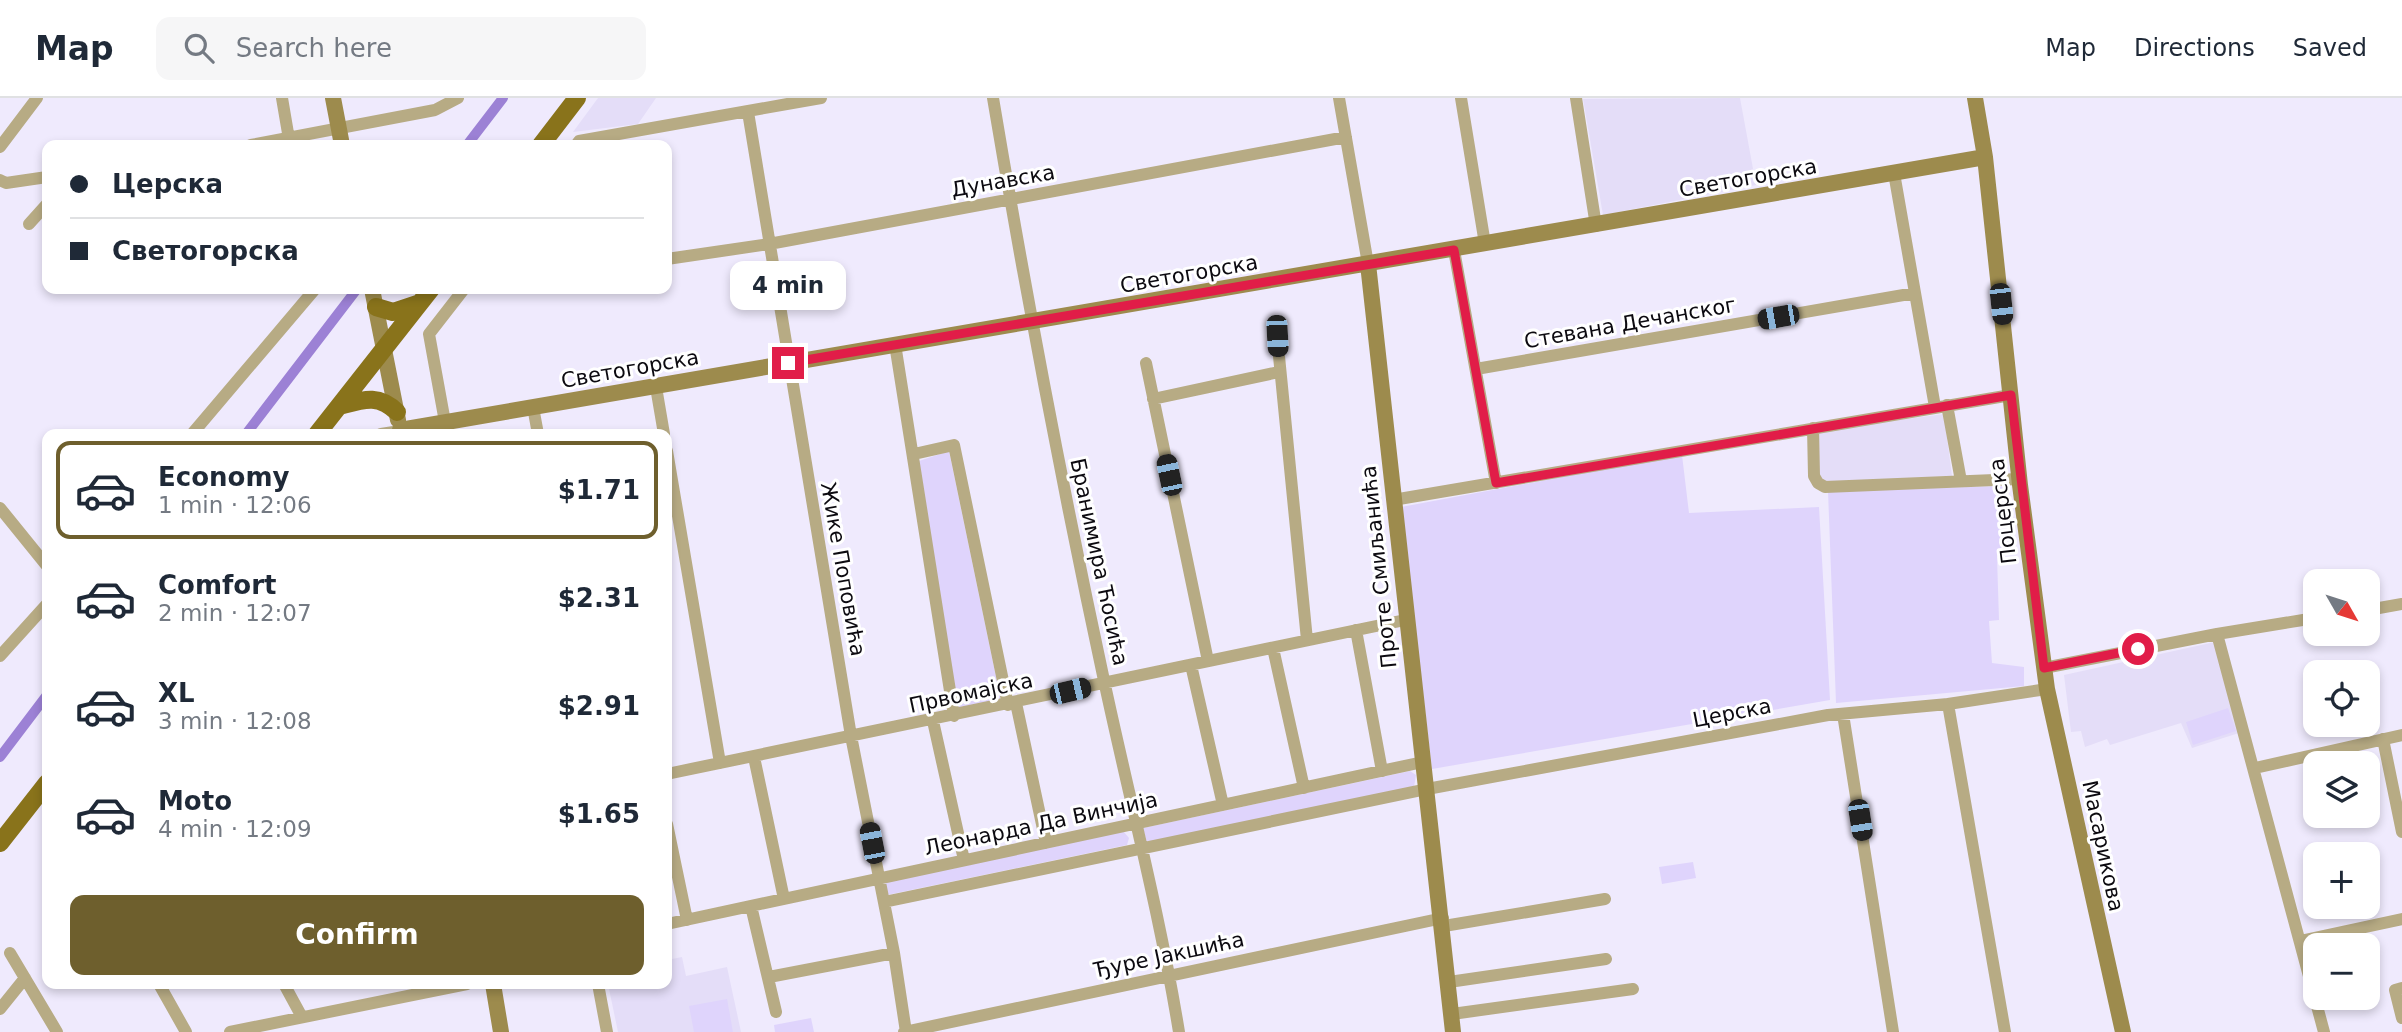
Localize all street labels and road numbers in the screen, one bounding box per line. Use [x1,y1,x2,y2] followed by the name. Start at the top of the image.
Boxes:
[1677,154,1819,202] street label: Светогорска
[949,160,1057,202] street label: Дунавска
[1118,250,1260,298] street label: Светогорска
[1522,293,1738,353] street label: Стевана Дечанског
[559,345,701,393] street label: Светогорска
[1065,456,1133,668] street label: Бранимира Ћосића
[1985,457,2021,565] street label: Поцерска
[1356,464,1402,670] street label: Проте Смиљанића
[816,480,870,658] street label: Жике Поповића
[907,668,1035,718] street label: Првомајска
[1691,694,1773,732] street label: Церска
[2077,778,2129,914] street label: Масарикова
[922,788,1160,860] street label: Леонарда Да Винчија
[1091,927,1246,983] street label: Ђуре Јакшића

